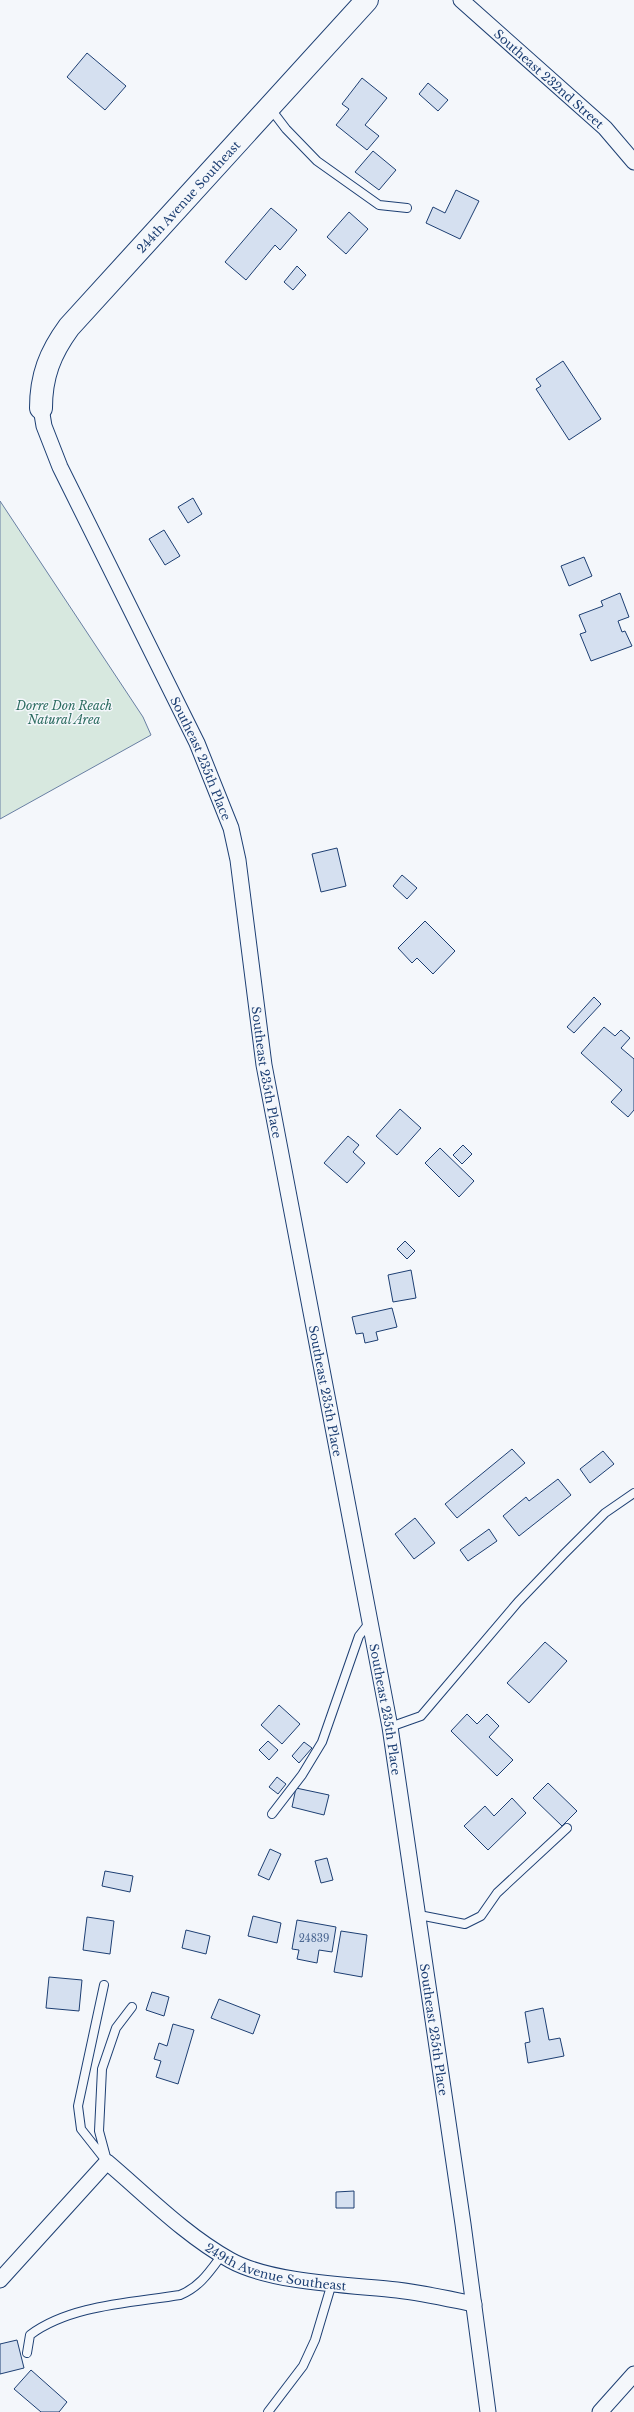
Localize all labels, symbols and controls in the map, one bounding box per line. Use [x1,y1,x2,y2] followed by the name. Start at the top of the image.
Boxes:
[491,26,607,131] street label: Southeast 232nd Street
[133,137,243,256] street label: 244th Avenue Southeast
[168,694,235,822] street label: Southeast 235th Place
[15,698,112,727] park label: Dorre Don Reach Natural Area
[249,1005,285,1140] street label: Southeast 235th Place
[306,1324,346,1458] street label: Southeast 235th Place
[367,1642,404,1776] street label: Southeast 235th Place
[299,1932,329,1945] house number: 24839
[417,1962,452,2097] street label: Southeast 235th Place
[203,2239,347,2293] street label: 249th Avenue Southeast

